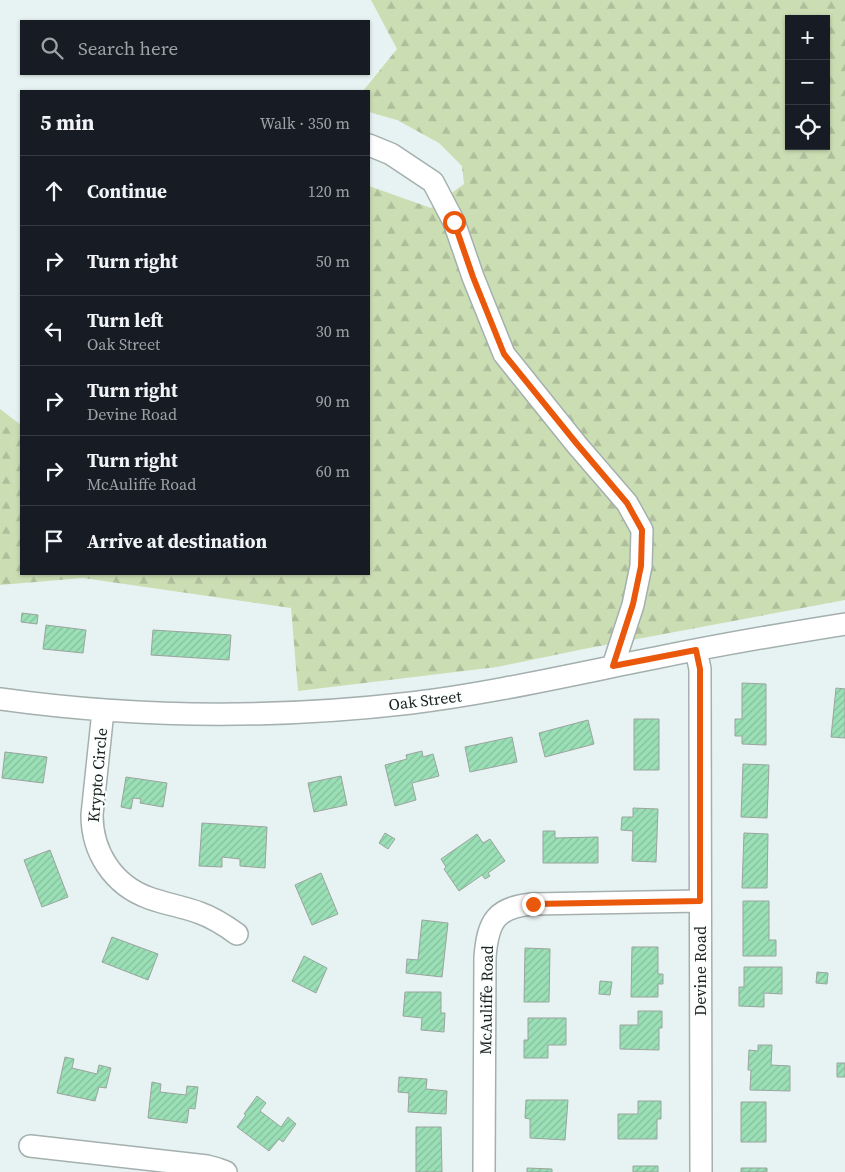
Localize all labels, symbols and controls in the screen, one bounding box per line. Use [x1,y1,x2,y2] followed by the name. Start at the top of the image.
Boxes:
[785,15,830,150] map controls
[785,15,830,60] button: +
[20,20,370,75] search box
[38,34,66,62] icon: search
[78,35,178,61] text: Search here
[785,60,830,105] button: −
[785,105,830,150] button: locate
[40,108,95,137] text: 5 min
[260,112,350,134] text: Walk · 350 m
[40,177,68,205] icon: ahead
[87,178,167,204] text: Continue
[308,180,350,202] text: 120 m
[443,211,466,234] route start
[40,247,68,275] icon: right
[87,248,178,274] text: Turn right
[316,250,350,272] text: 50 m
[87,307,163,333] text: Turn left
[40,317,68,345] icon: left
[316,320,350,342] text: 30 m
[87,333,160,355] text: Oak Street
[87,377,178,403] text: Turn right
[40,387,68,415] icon: right
[316,390,350,412] text: 90 m
[87,403,177,425] text: Devine Road
[87,447,178,473] text: Turn right
[40,457,68,485] icon: right
[316,460,350,482] text: 60 m
[87,473,196,495] text: McAuliffe Road
[40,527,68,555] icon: arrive
[87,528,267,554] text: Arrive at destination
[387,685,464,715] street label: Oak Street
[82,727,112,823] street label: Krypto Circle
[522,893,545,916] route end
[689,926,711,1016] street label: Devine Road
[474,945,498,1055] street label: McAuliffe Road

